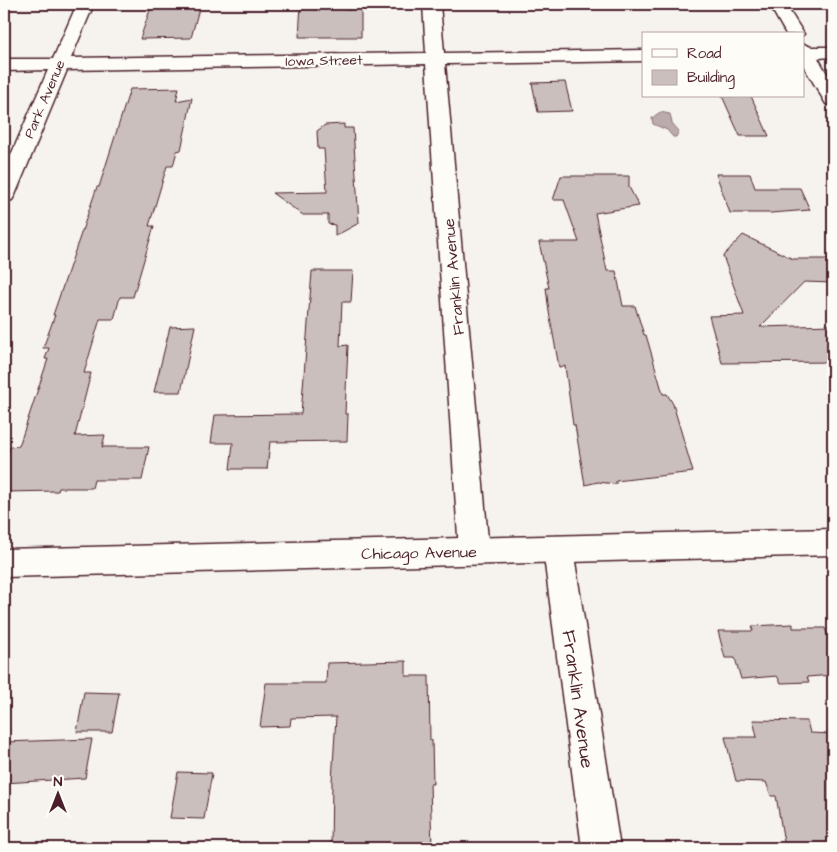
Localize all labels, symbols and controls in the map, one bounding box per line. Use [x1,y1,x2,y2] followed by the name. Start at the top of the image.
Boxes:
[642,32,804,98] legend
[687,43,722,64] text: Road
[285,50,363,72] street label: Iowa Street
[19,57,71,142] street label: Park Avenue
[687,67,735,89] text: Building
[438,217,470,336] street label: Franklin Avenue
[361,541,477,566] street label: Chicago Avenue
[554,628,601,770] street label: Franklin Avenue
[32,770,82,820] north arrow
[54,772,63,792] text: N

